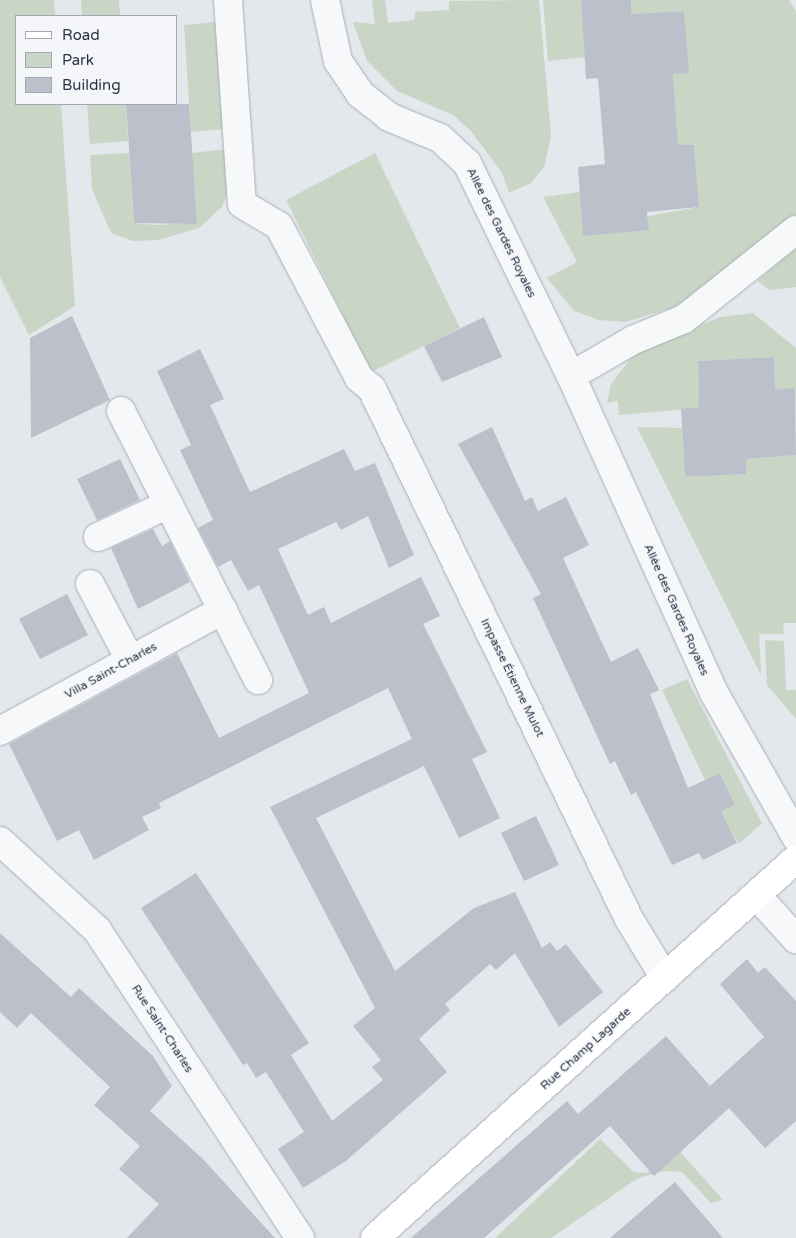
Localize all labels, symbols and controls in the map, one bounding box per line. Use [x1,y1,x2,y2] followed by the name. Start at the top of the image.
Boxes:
[15,15,178,105] legend
[62,26,100,44] text: Road
[62,51,94,69] text: Park
[62,76,121,94] text: Building
[463,166,539,300] street label: Allée des Gardes Royales
[640,542,712,678] street label: Allée des Gardes Royales
[477,616,547,740] street label: Impasse Étienne Mulot
[62,640,160,702] street label: Villa Saint-Charles
[128,982,196,1076] street label: Rue Saint-Charles
[538,1005,634,1093] street label: Rue Champ Lagarde

